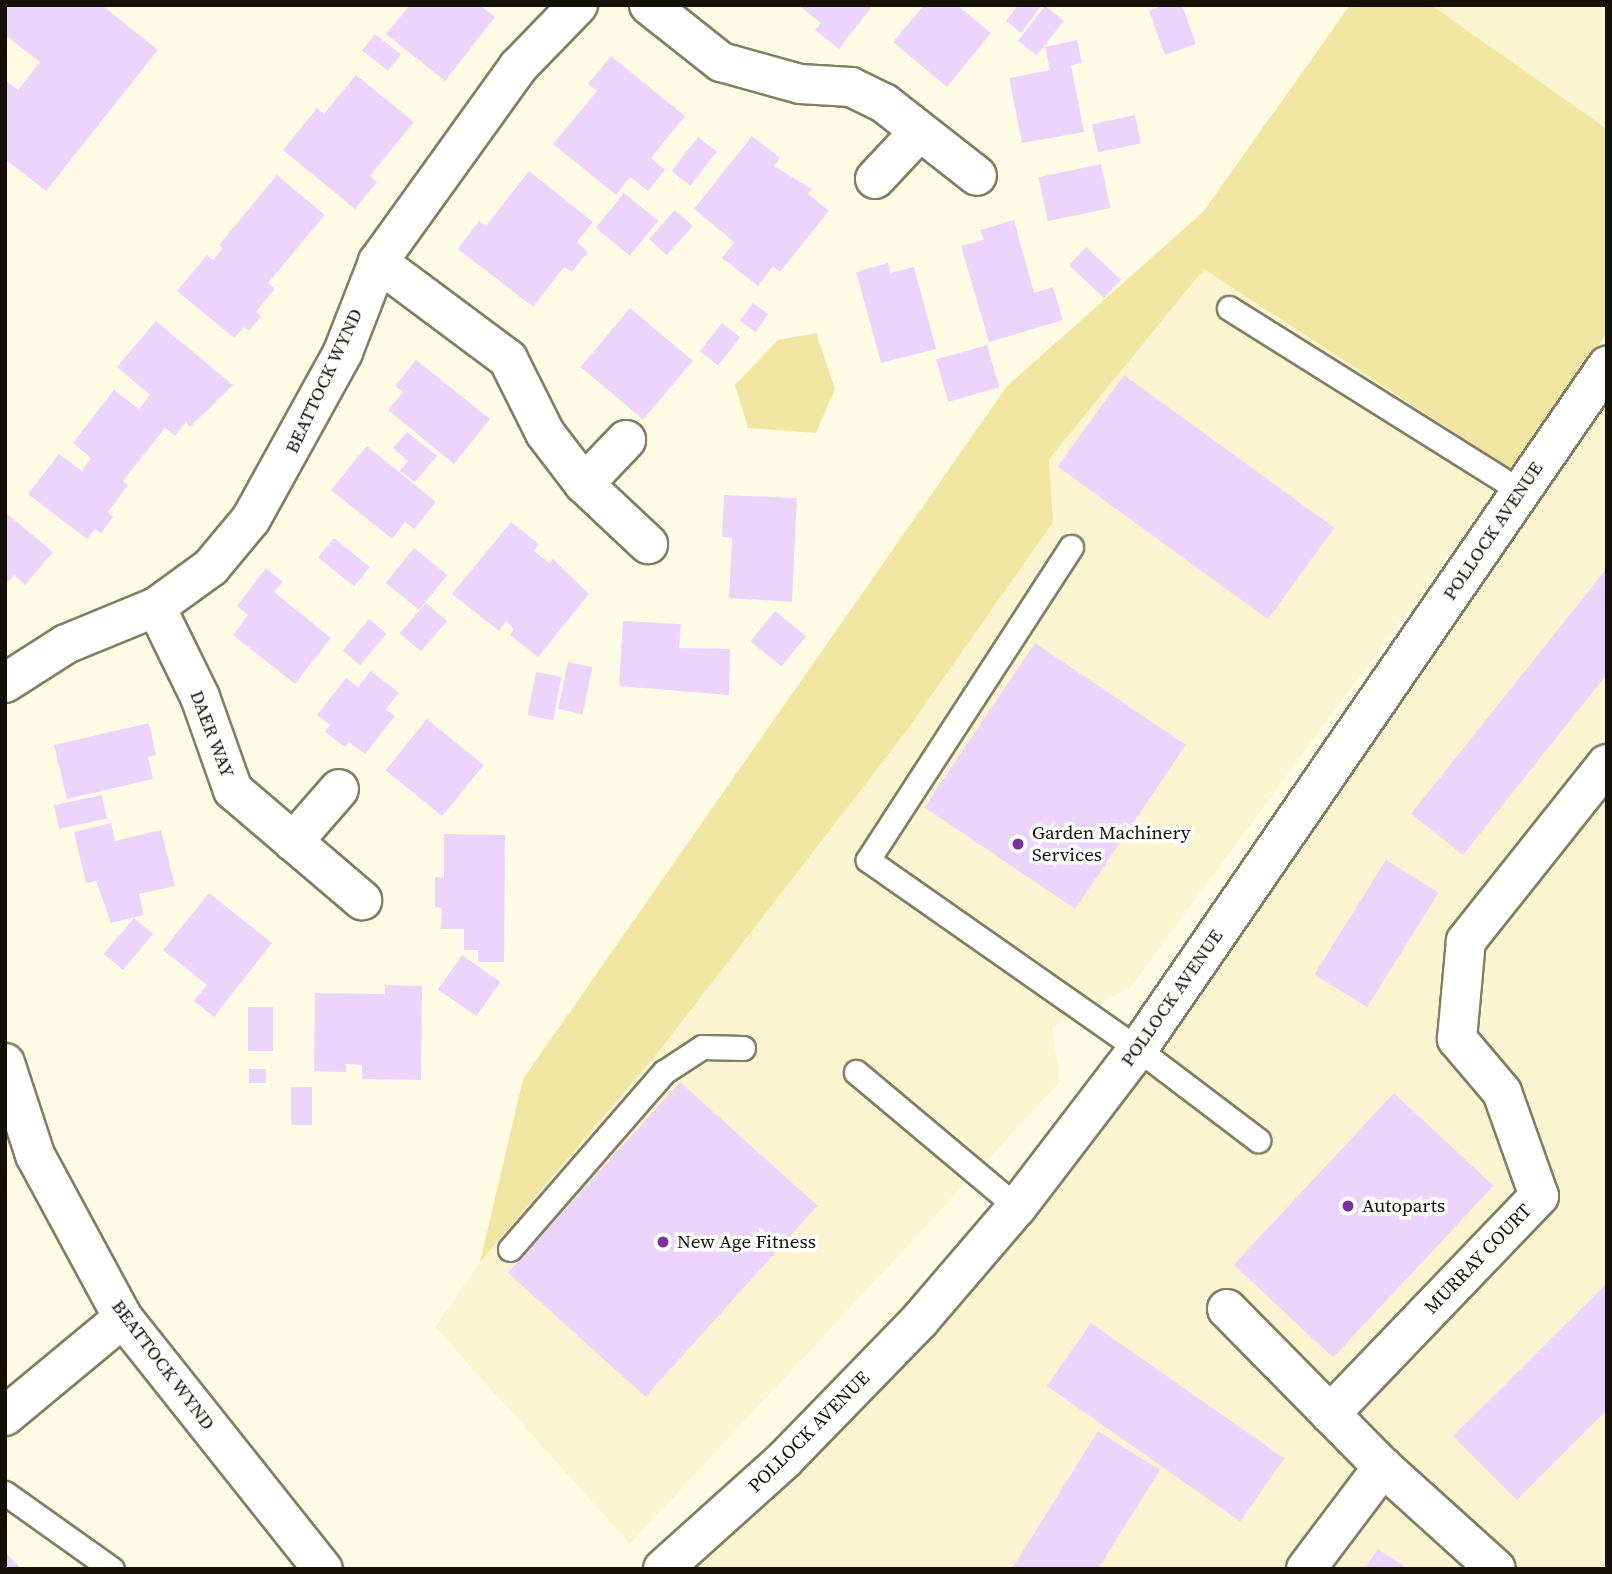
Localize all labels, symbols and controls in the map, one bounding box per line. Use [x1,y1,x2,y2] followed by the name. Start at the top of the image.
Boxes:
[280,305,368,457] street label: BEATTOCK WYND
[1438,457,1548,605] street label: POLLOCK AVENUE
[185,687,239,781] street label: DAER WAY
[1032,822,1191,866] place label: Garden Machinery Services
[1010,836,1026,852] marker: Garden Machinery Services
[1116,925,1228,1071] street label: POLLOCK AVENUE
[1362,1195,1445,1217] place label: Autoparts
[1340,1198,1356,1214] marker: Autoparts
[1420,1199,1536,1319] street label: MURRAY COURT
[677,1231,816,1253] place label: New Age Fitness
[655,1234,671,1250] marker: New Age Fitness
[106,1295,220,1435] street label: BEATTOCK WYND
[744,1367,874,1497] street label: POLLOCK AVENUE

